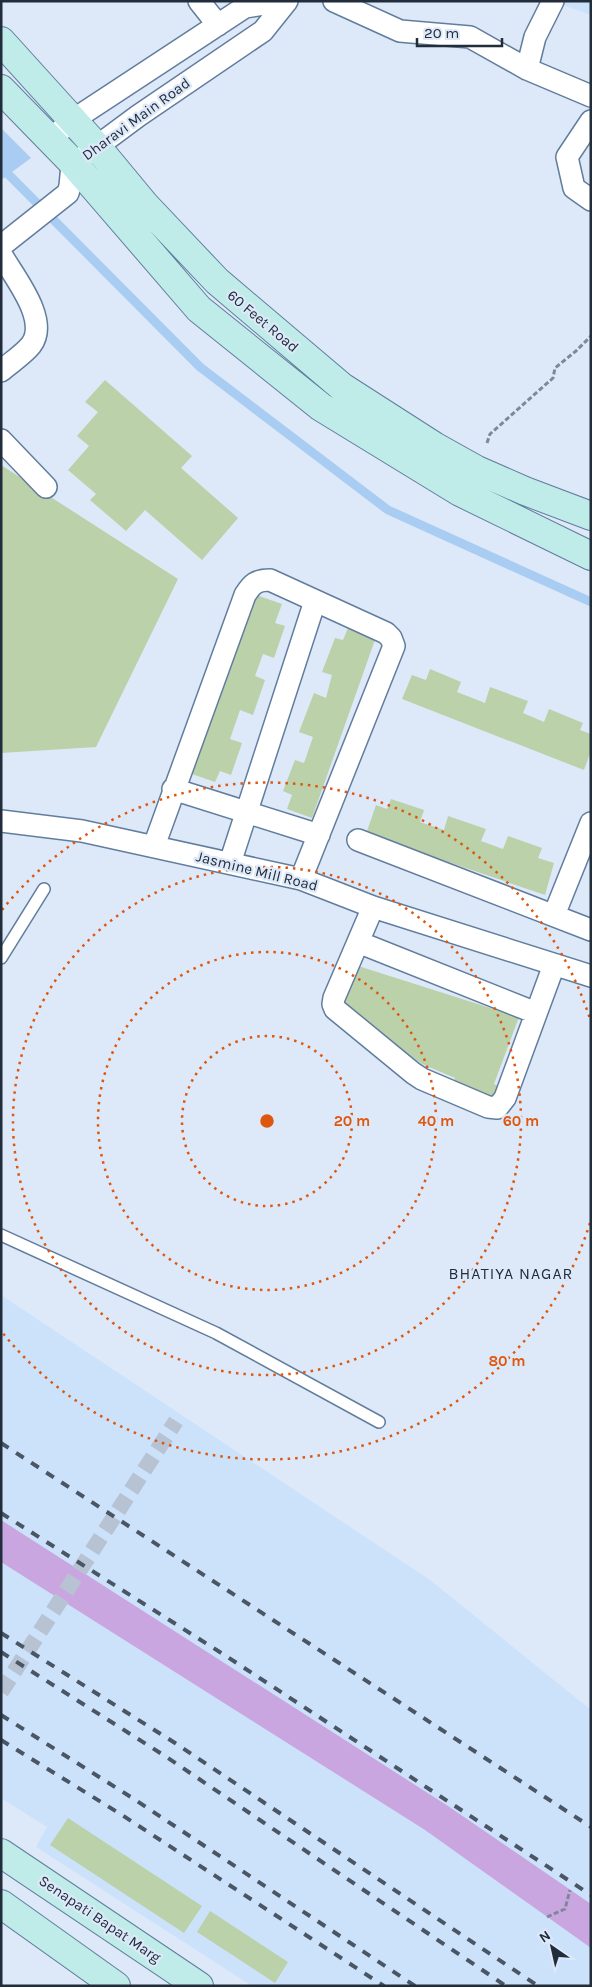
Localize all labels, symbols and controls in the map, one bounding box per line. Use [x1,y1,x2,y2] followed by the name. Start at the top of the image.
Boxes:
[417,15,502,47] scale bar
[424,24,459,42] text: 20 m
[79,74,193,164] street label: Dharavi Main Road
[224,286,302,356] street label: 60 Feet Road
[194,847,320,895] street label: Jasmine Mill Road
[258,1112,276,1130] centre of rings
[334,1112,370,1130] text: 20 m
[418,1112,454,1130] text: 40 m
[503,1112,539,1130] text: 60 m
[449,1264,573,1283] district label: BHATIYA NAGAR
[488,1352,526,1370] text: 80 m
[36,1871,165,1967] street label: Senapati Bapat Marg
[527,1922,577,1972] north arrow
[536,1927,554,1946] text: N

